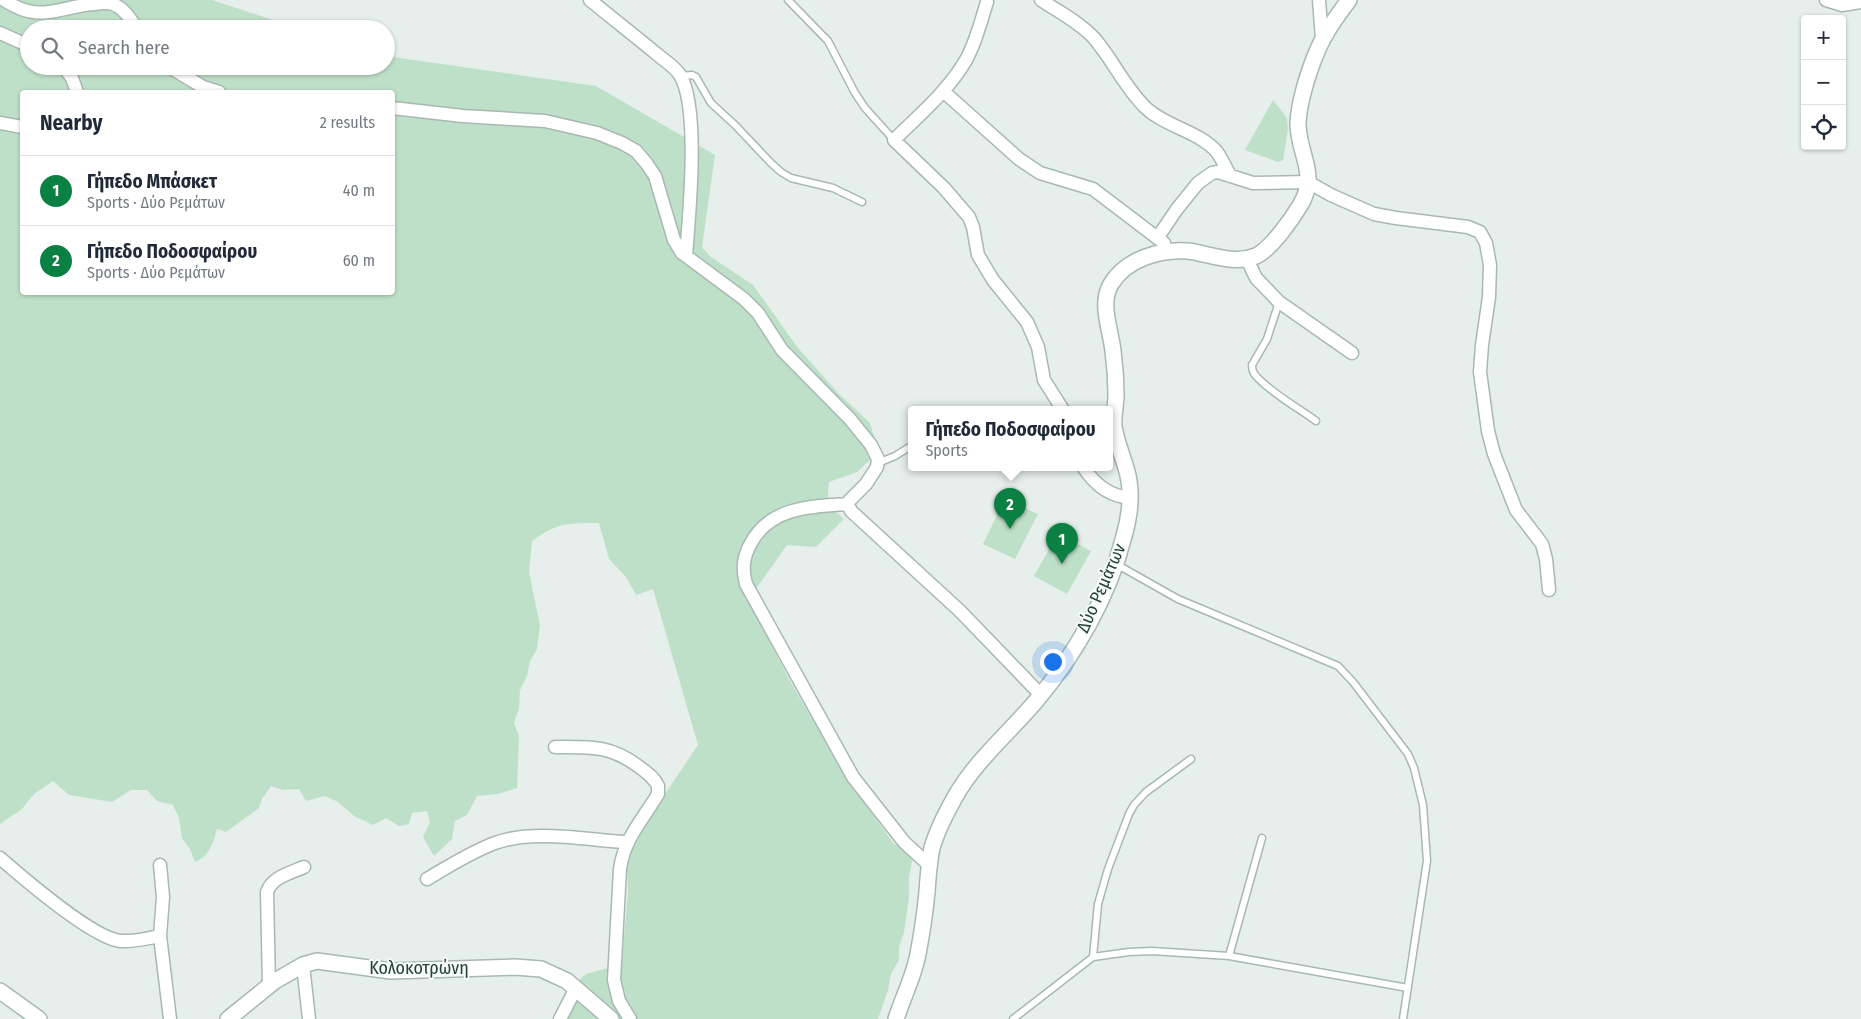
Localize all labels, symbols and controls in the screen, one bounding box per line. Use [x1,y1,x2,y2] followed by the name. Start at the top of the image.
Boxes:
[1801,15,1846,150] map controls
[1801,15,1846,60] button: +
[20,20,395,75] search box
[38,34,66,62] icon: search
[78,36,170,59] text: Search here
[1801,60,1846,105] button: −
[1801,105,1846,150] button: locate
[40,110,102,136] text: Nearby
[320,113,375,132] text: 2 results
[87,170,217,193] text: Γήπεδο Μπάσκετ
[53,181,59,200] text: 1
[343,181,375,200] text: 40 m
[87,193,225,212] text: Sports · Δύο Ρεμάτων
[87,240,257,263] text: Γήπεδο Ποδοσφαίρου
[52,251,60,270] text: 2
[343,251,375,270] text: 60 m
[87,263,225,282] text: Sports · Δύο Ρεμάτων
[908,406,1113,471] popup
[925,418,1096,441] text: Γήπεδο Ποδοσφαίρου
[925,441,968,460] text: Sports
[994,488,1026,529] pin: 2
[1046,523,1078,564] pin: 1
[1072,540,1130,636] street label: Δύο Ρεμάτων
[1040,649,1066,675] your location
[369,957,469,979] street label: Κολοκοτρώνη

